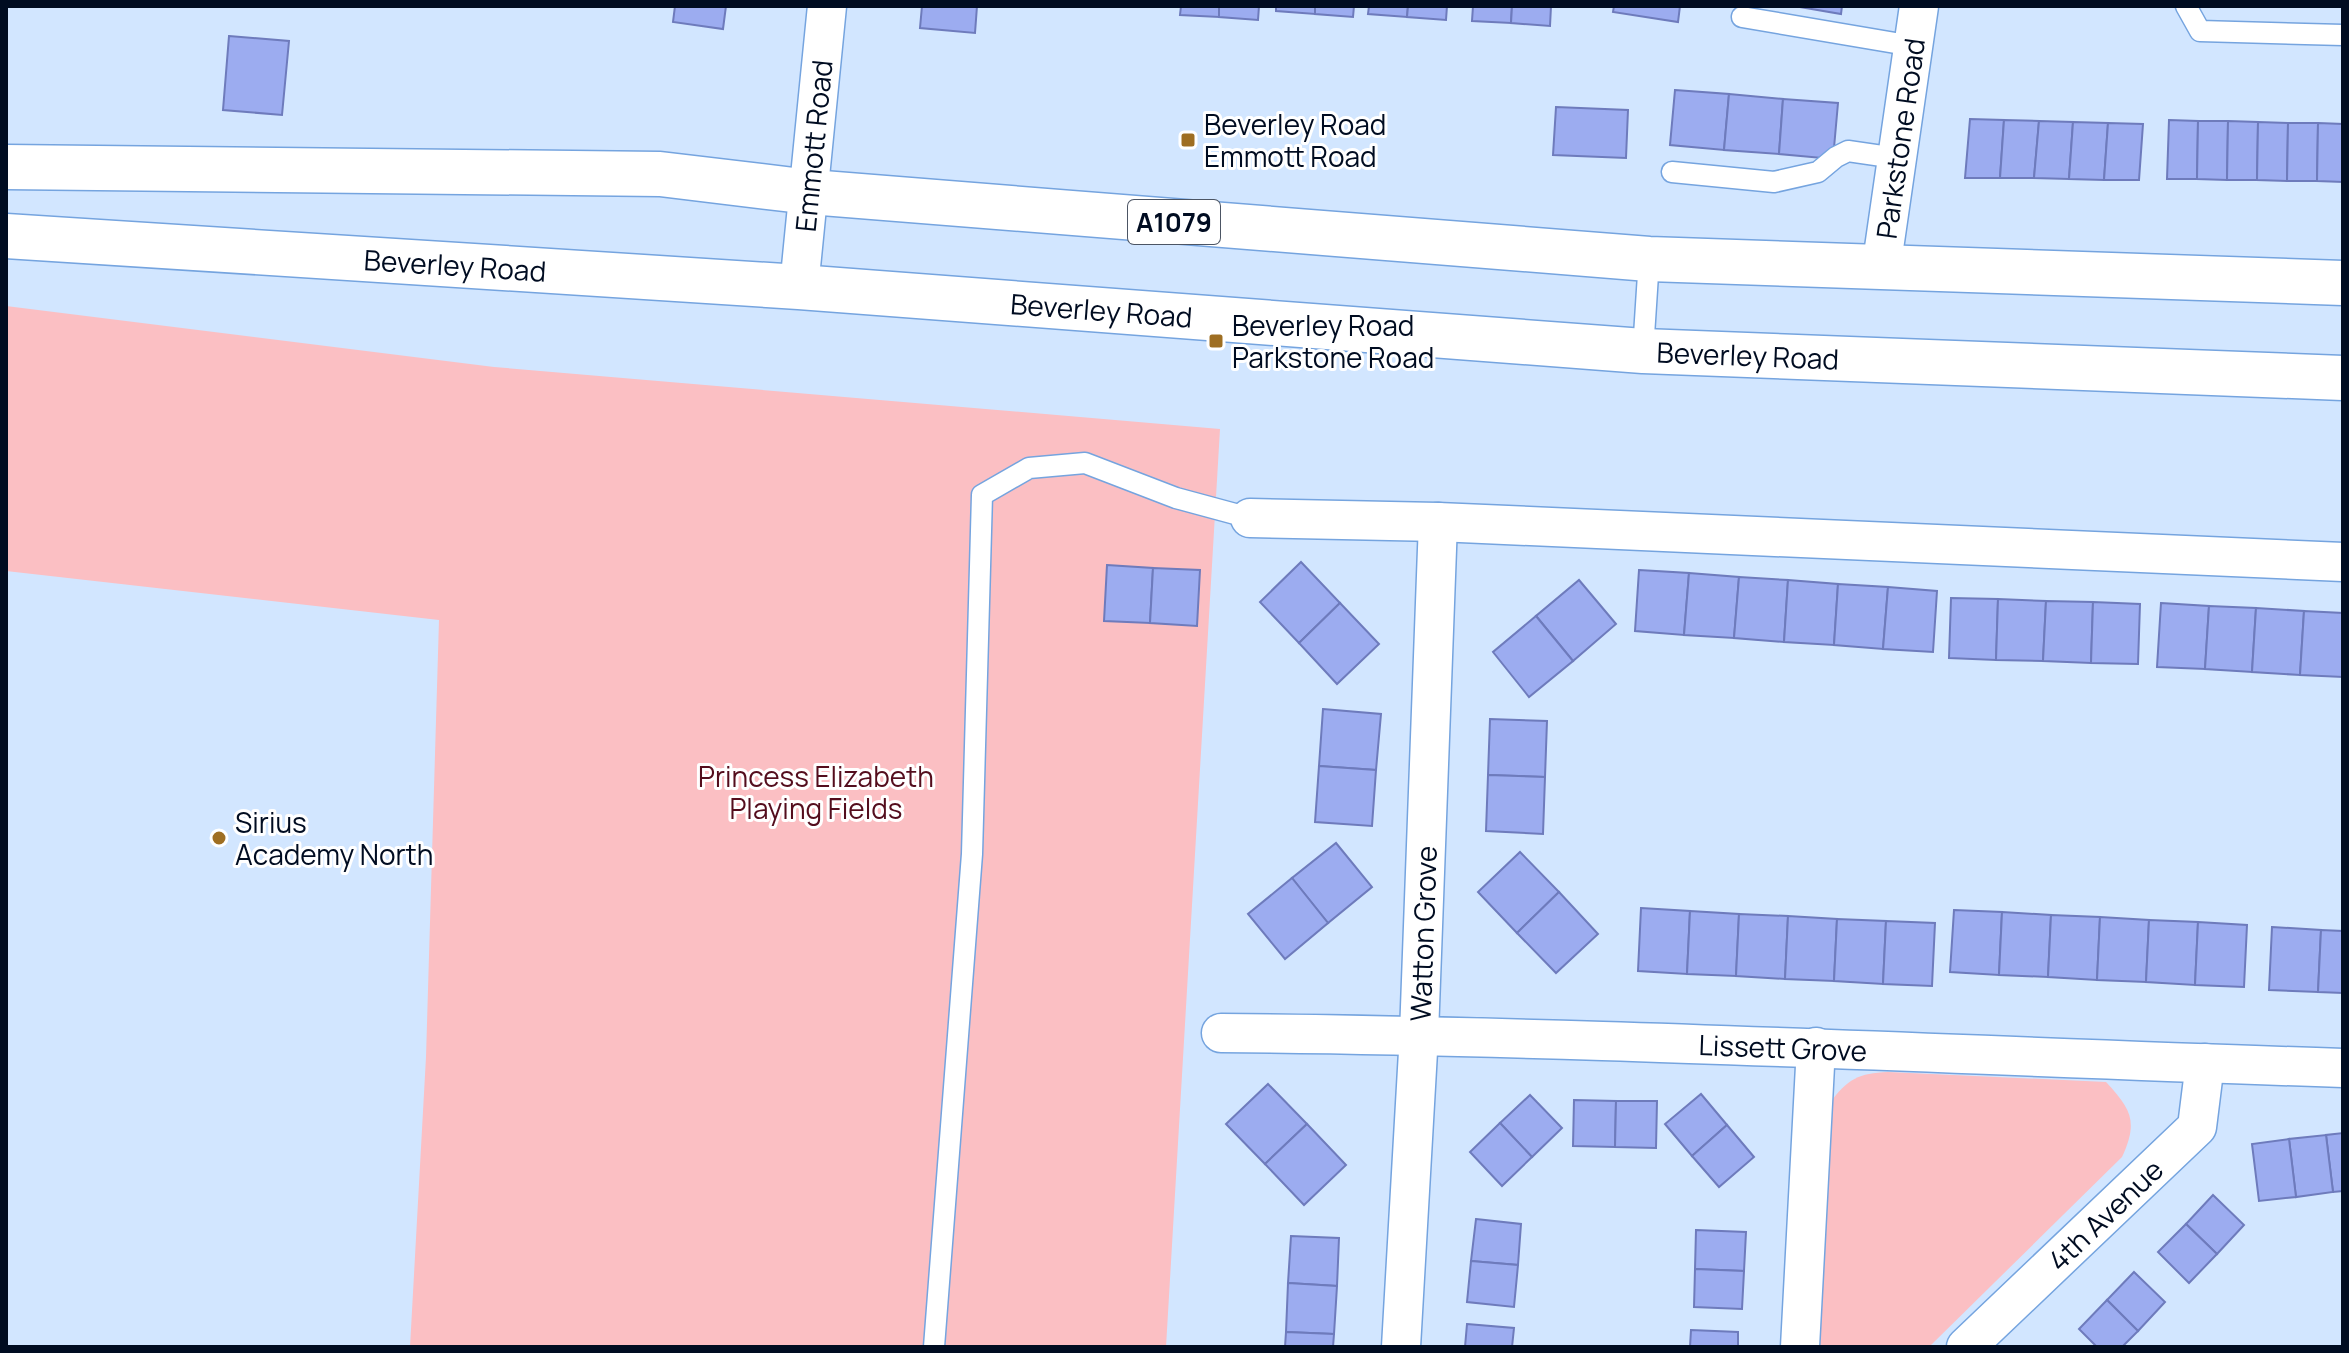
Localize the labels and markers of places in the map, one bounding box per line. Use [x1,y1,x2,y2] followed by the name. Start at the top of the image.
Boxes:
[1204,105,1386,175] place label: Beverley Road Emmott Road
[1179,131,1197,149] marker: Beverley Road Emmott Road
[1232,306,1434,376] place label: Beverley Road Parkstone Road
[1207,332,1225,350] marker: Beverley Road Parkstone Road
[235,803,433,873] place label: Sirius Academy North
[210,829,228,847] marker: Sirius Academy North

